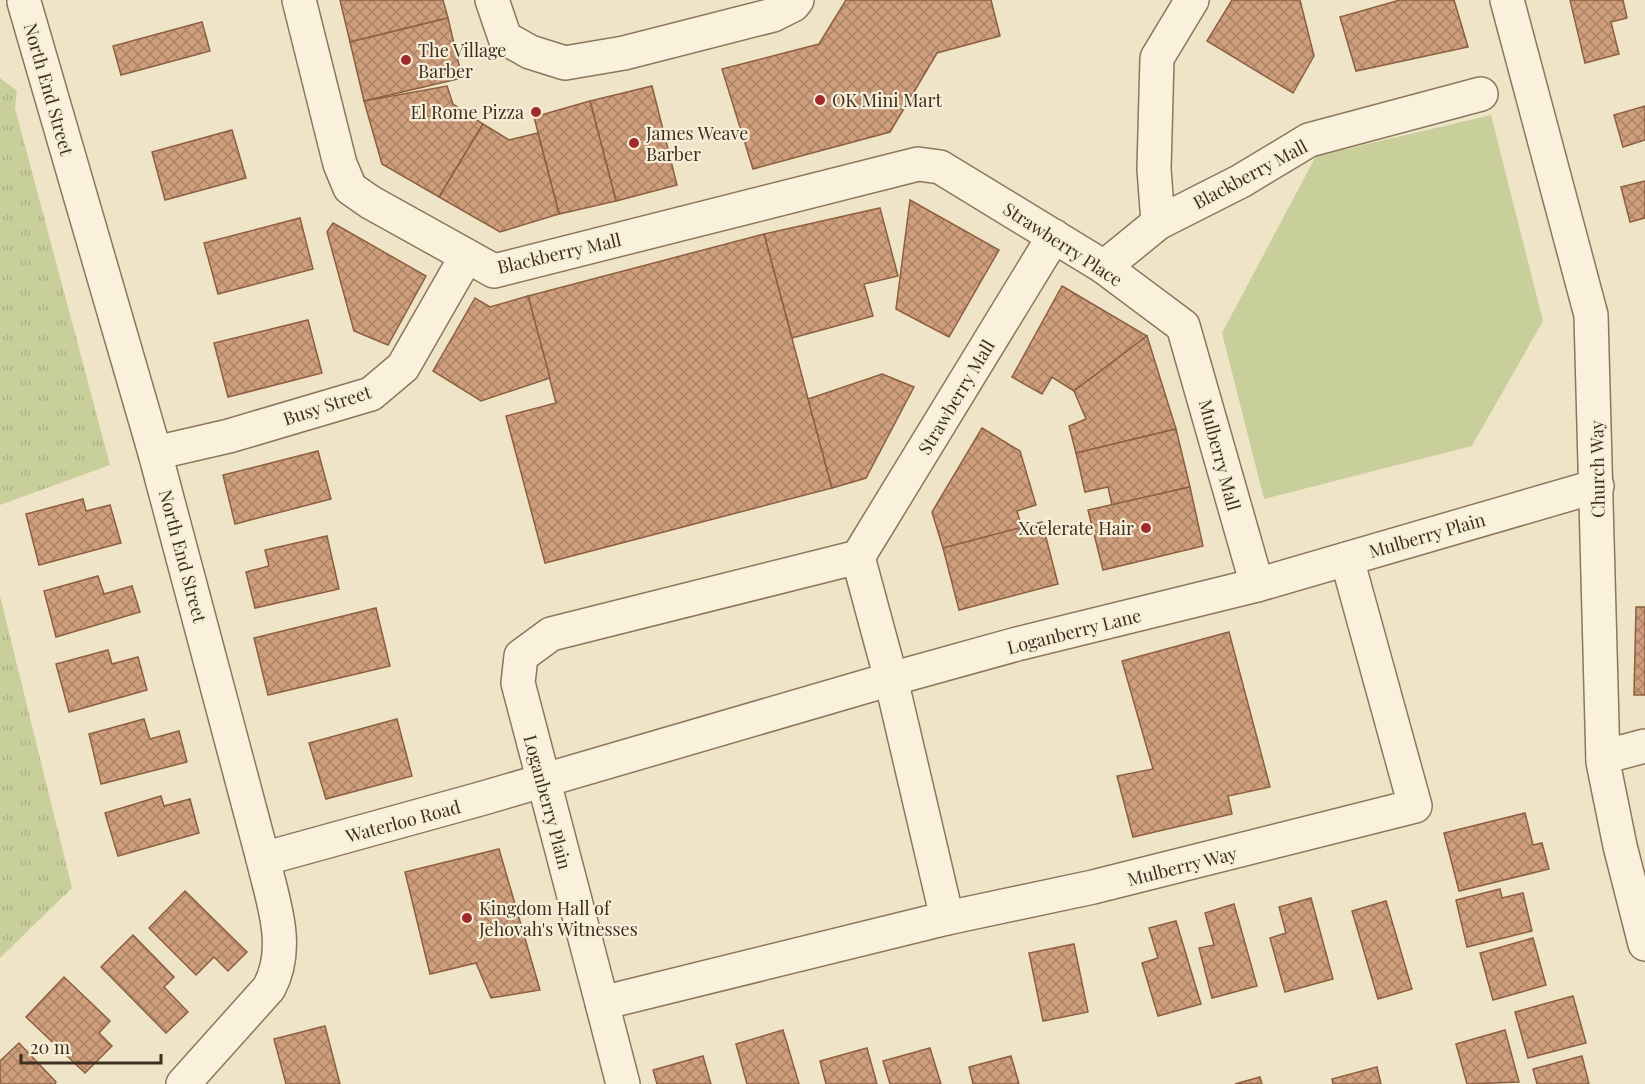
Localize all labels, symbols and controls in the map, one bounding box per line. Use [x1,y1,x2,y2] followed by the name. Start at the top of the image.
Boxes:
[19,20,80,159] street label: North End Street
[418,38,506,83] place label: The Village Barber
[399,53,413,67] marker: The Village Barber
[832,88,942,112] place label: OK Mini Mart
[813,93,827,107] marker: OK Mini Mart
[410,100,524,124] place label: El Rome Pizza
[529,105,543,119] marker: El Rome Pizza
[645,121,748,166] place label: James Weave Barber
[1189,134,1311,214] street label: Blackberry Mall
[627,136,641,150] marker: James Weave Barber
[999,196,1127,292] street label: Strawberry Place
[495,227,623,279] street label: Blackberry Mall
[912,335,1000,459] street label: Strawberry Mall
[280,379,375,430] street label: Busy Street
[1194,397,1246,513] street label: Mulberry Mall
[1584,420,1610,518] street label: Church Way
[154,487,212,626] street label: North End Street
[1366,507,1488,563] street label: Mulberry Plain
[1019,516,1134,540] place label: Xcelerate Hair
[1139,521,1153,535] marker: Xcelerate Hair
[1005,603,1143,659] street label: Loganberry Lane
[519,732,578,872] street label: Loganberry Plain
[342,794,463,848] street label: Waterloo Road
[1125,841,1239,891] street label: Mulberry Way
[478,896,638,941] place label: Kingdom Hall of Jehovah's Witnesses
[460,911,474,925] marker: Kingdom Hall of Jehovah's Witnesses
[21,1027,160,1065] scale bar
[30,1035,70,1059] text: 20 m

